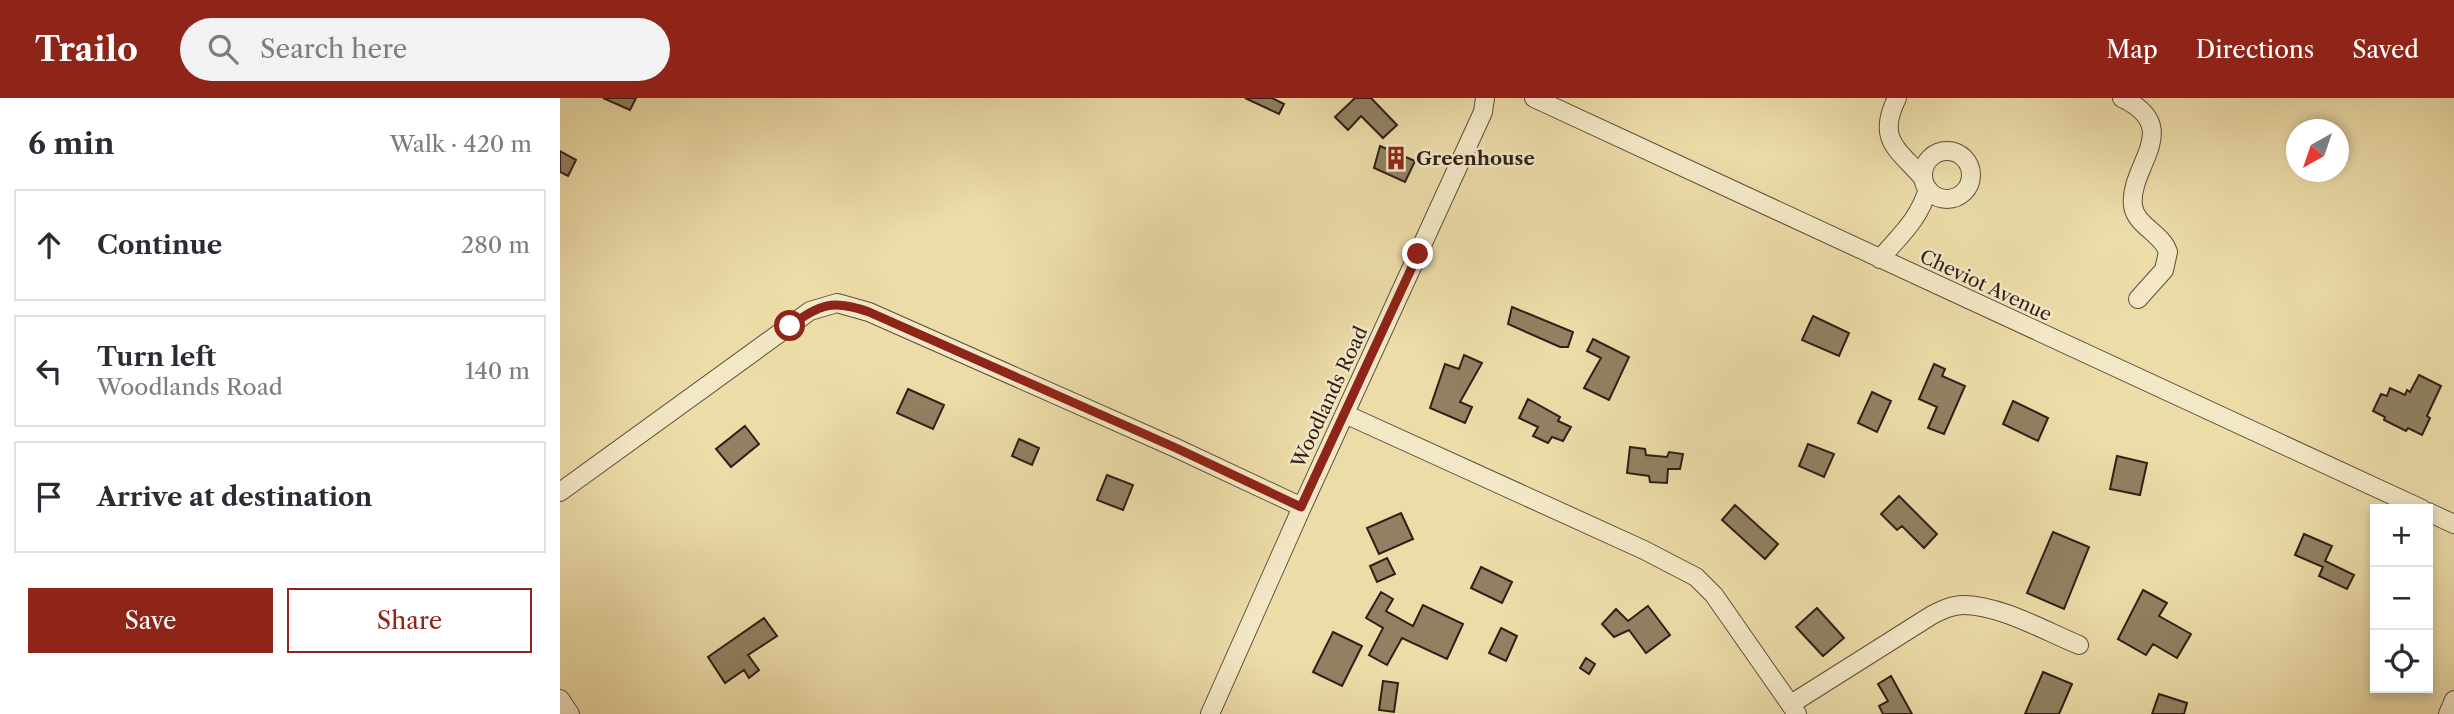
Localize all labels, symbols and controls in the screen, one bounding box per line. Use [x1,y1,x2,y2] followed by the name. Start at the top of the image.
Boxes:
[180,18,670,81] search box
[35,29,138,70] text: Trailo
[204,30,242,68] icon: search
[260,33,407,65] text: Search here
[2106,35,2158,64] text: Map
[2196,35,2314,64] text: Directions
[2352,35,2419,64] text: Saved
[2286,119,2349,182] north arrow
[28,125,115,162] text: 6 min
[390,130,532,158] text: Walk · 420 m
[1382,144,1410,172] building icon: Greenhouse
[1416,147,1535,170] place label: Greenhouse
[30,226,68,264] icon: ahead
[97,229,222,261] text: Continue
[461,231,530,259] text: 280 m
[1402,238,1433,269] route end
[1916,245,2055,326] street label: Cheviot Avenue
[774,310,805,341] route start
[1286,322,1372,473] street label: Woodlands Road
[97,341,216,373] text: Turn left
[30,352,68,390] icon: left
[465,357,530,385] text: 140 m
[97,373,283,401] text: Woodlands Road
[30,478,68,516] icon: arrive
[97,481,372,513] text: Arrive at destination
[2370,504,2433,693] map controls
[2370,504,2433,567] button: +
[2370,567,2433,630] button: −
[28,588,273,653] button: Save
[287,588,532,653] button: Share
[2370,630,2433,693] button: locate

